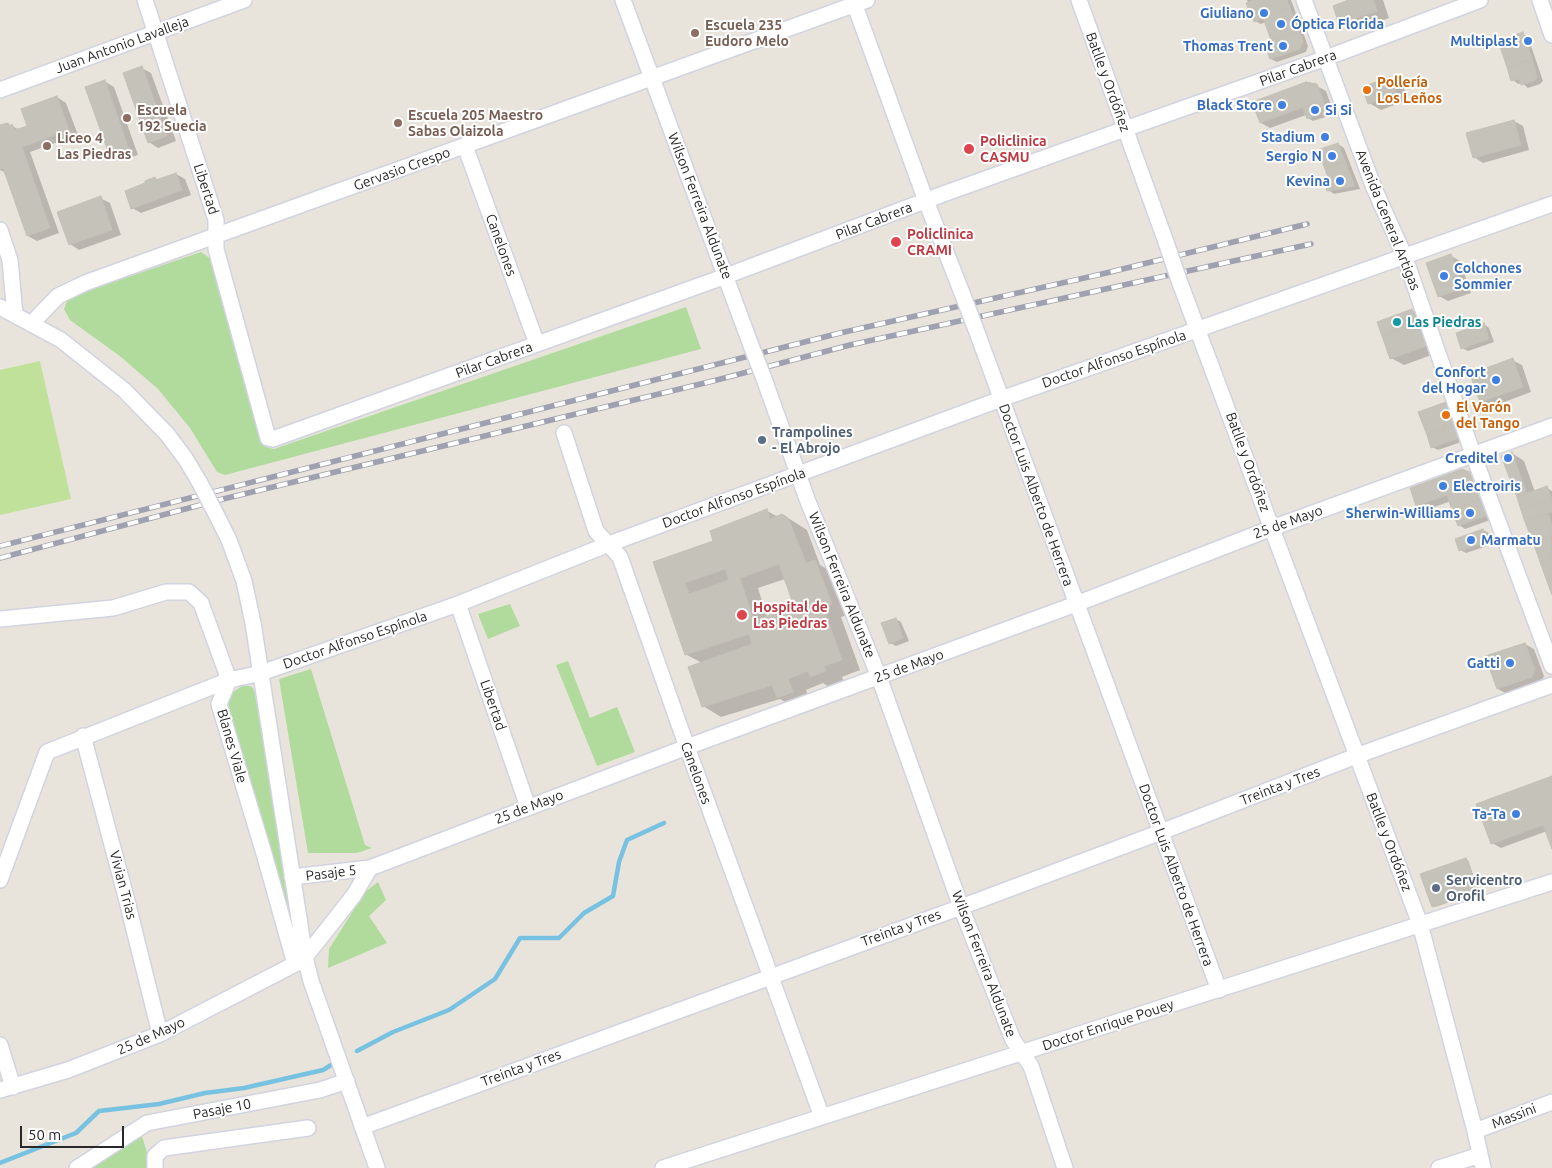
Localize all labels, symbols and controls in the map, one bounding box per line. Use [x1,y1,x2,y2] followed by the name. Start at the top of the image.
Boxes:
[1200,5,1254,21] place label: Giuliano
[1258,7,1270,19] marker: Giuliano
[53,13,191,77] street label: Juan Antonio Lavalleja
[1291,16,1384,32] place label: Óptica Florida
[705,17,789,49] place label: Escuela 235 Eudoro Melo
[1275,18,1287,30] marker: Óptica Florida
[689,27,701,39] marker: Escuela 235 Eudoro Melo
[1082,30,1134,134] street label: Batlle y Ordóñez
[1450,33,1518,49] place label: Multiplast
[1522,35,1534,47] marker: Multiplast
[1183,38,1273,54] place label: Thomas Trent
[1277,40,1289,52] marker: Thomas Trent
[1257,46,1339,90] street label: Pilar Cabrera
[1377,74,1442,106] place label: Pollería Los Leños
[1361,84,1373,96] marker: Pollería Los Leños
[1197,97,1272,113] place label: Black Store
[1276,99,1288,111] marker: Black Store
[137,102,207,134] place label: Escuela 192 Suecia
[1325,102,1352,118] place label: Si Si
[1309,104,1321,116] marker: Si Si
[408,107,543,140] place label: Escuela 205 Maestro Sabas Olaizola
[121,112,133,124] marker: Escuela 192 Suecia
[392,117,404,129] marker: Escuela 205 Maestro Sabas Olaizola
[1261,129,1315,145] place label: Stadium
[57,130,131,162] place label: Liceo 4 Las Piedras
[664,130,736,282] street label: Wilson Ferreira Aldunate
[1319,131,1331,143] marker: Stadium
[980,133,1047,166] place label: Policlinica CASMU
[41,140,53,152] marker: Liceo 4 Las Piedras
[962,142,976,156] marker: Policlinica CASMU
[351,144,453,194] street label: Gervasio Crespo
[1352,147,1424,293] street label: Avenida General Artigas
[1266,148,1322,164] place label: Sergio N
[1326,150,1338,162] marker: Sergio N
[190,161,222,217] street label: Libertad
[1286,173,1330,189] place label: Kevina
[1334,175,1346,187] marker: Kevina
[833,199,915,243] street label: Pilar Cabrera
[482,212,520,278] street label: Canelones
[907,226,974,258] place label: Policlinica CRAMI
[889,235,903,249] marker: Policlinica CRAMI
[1454,260,1522,292] place label: Colchones Sommier
[1438,270,1450,282] marker: Colchones Sommier
[1407,314,1481,330] place label: Las Piedras
[1391,316,1403,328] marker: Las Piedras
[1040,326,1188,392] street label: Doctor Alfonso Espínola
[453,338,535,382] street label: Pilar Cabrera
[1422,364,1486,397] place label: Confort del Hogar
[1490,374,1502,386] marker: Confort del Hogar
[1456,399,1520,432] place label: El Varón del Tango
[995,402,1077,588] street label: Doctor Luis Alberto de Herrera
[1440,409,1452,421] marker: El Varón del Tango
[1222,410,1274,514] street label: Batlle y Ordóñez
[772,424,853,457] place label: Trampolines - El Abrojo
[756,434,768,446] marker: Trampolines - El Abrojo
[1445,450,1498,466] place label: Creditel
[1502,452,1514,464] marker: Creditel
[660,464,808,532] street label: Doctor Alfonso Espínola
[1453,478,1521,494] place label: Electroiris
[1437,480,1449,492] marker: Electroiris
[1251,502,1325,542] street label: 25 de Mayo
[1346,505,1460,521] place label: Sherwin-Williams
[1464,507,1476,519] marker: Sherwin-Williams
[805,510,879,660] street label: Wilson Ferreira Aldunate
[1481,532,1541,548] place label: Marmatu
[1465,534,1477,546] marker: Marmatu
[753,599,828,632] place label: Hospital de Las Piedras
[281,607,429,673] street label: Doctor Alfonso Espínola
[735,608,749,622] marker: Hospital de Las Piedras
[872,646,946,686] street label: 25 de Mayo
[1467,655,1500,671] place label: Gatti
[1504,657,1516,669] marker: Gatti
[476,677,510,733] street label: Libertad
[213,707,251,785] street label: Blanes Viale
[677,740,715,806] street label: Canelones
[1238,763,1322,809] street label: Treinta y Tres
[1135,782,1217,968] street label: Doctor Luis Alberto de Herrera
[492,786,566,828] street label: 25 de Mayo
[1362,790,1416,894] street label: Batlle y Ordóñez
[1472,806,1506,822] place label: Ta-Ta
[1510,808,1522,820] marker: Ta-Ta
[106,849,140,921] street label: Vivian Trias
[305,862,357,884] street label: Pasaje 5
[1446,872,1523,904] place label: Servicentro Orofil
[1430,882,1442,894] marker: Servicentro Orofil
[948,888,1020,1040] street label: Wilson Ferreira Aldunate
[859,906,943,950] street label: Treinta y Tres
[1040,996,1176,1054] street label: Doctor Enrique Pouey
[115,1014,187,1058] street label: 25 de Mayo
[479,1046,563,1090] street label: Treinta y Tres
[192,1095,252,1123] street label: Pasaje 10
[1489,1100,1539,1132] street label: Massini
[22,1116,126,1148] scale bar
[28,1126,61,1143] text: 50 m

